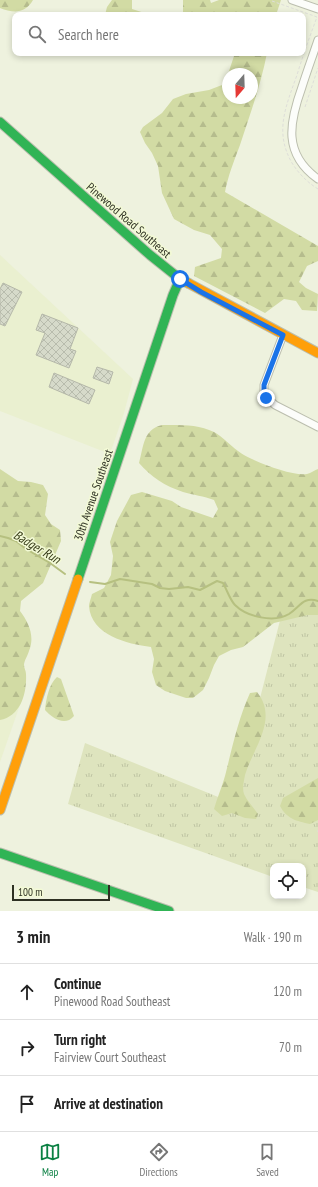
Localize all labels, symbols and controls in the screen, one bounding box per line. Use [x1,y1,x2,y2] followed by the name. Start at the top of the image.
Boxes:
[12,12,306,56] search box
[26,23,48,45] icon: search
[58,25,119,44] text: Search here
[222,68,258,104] north arrow
[84,179,175,261] street label: Pinewood Road Southeast
[171,270,189,288] route start
[257,389,275,407] route end
[70,447,116,543] street label: 30th Avenue Southeast
[10,526,65,568] water label: Badger Run
[270,863,306,899] map controls
[270,863,306,899] button: locate
[12,883,110,902] scale bar
[18,885,42,899] text: 100 m
[16,926,50,948] text: 3 min
[244,929,302,946] text: Walk · 190 m
[54,974,101,993] text: Continue
[16,981,38,1003] icon: ahead
[273,983,302,1000] text: 120 m
[54,993,170,1010] text: Pinewood Road Southeast
[54,1030,106,1049] text: Turn right
[16,1037,38,1059] icon: right
[279,1039,302,1056] text: 70 m
[54,1049,166,1066] text: Fairview Court Southeast
[16,1093,38,1115] icon: arrive
[54,1094,163,1113] text: Arrive at destination
[39,1141,61,1179] tab: Map
[140,1141,178,1179] tab: Directions
[256,1141,279,1179] tab: Saved

